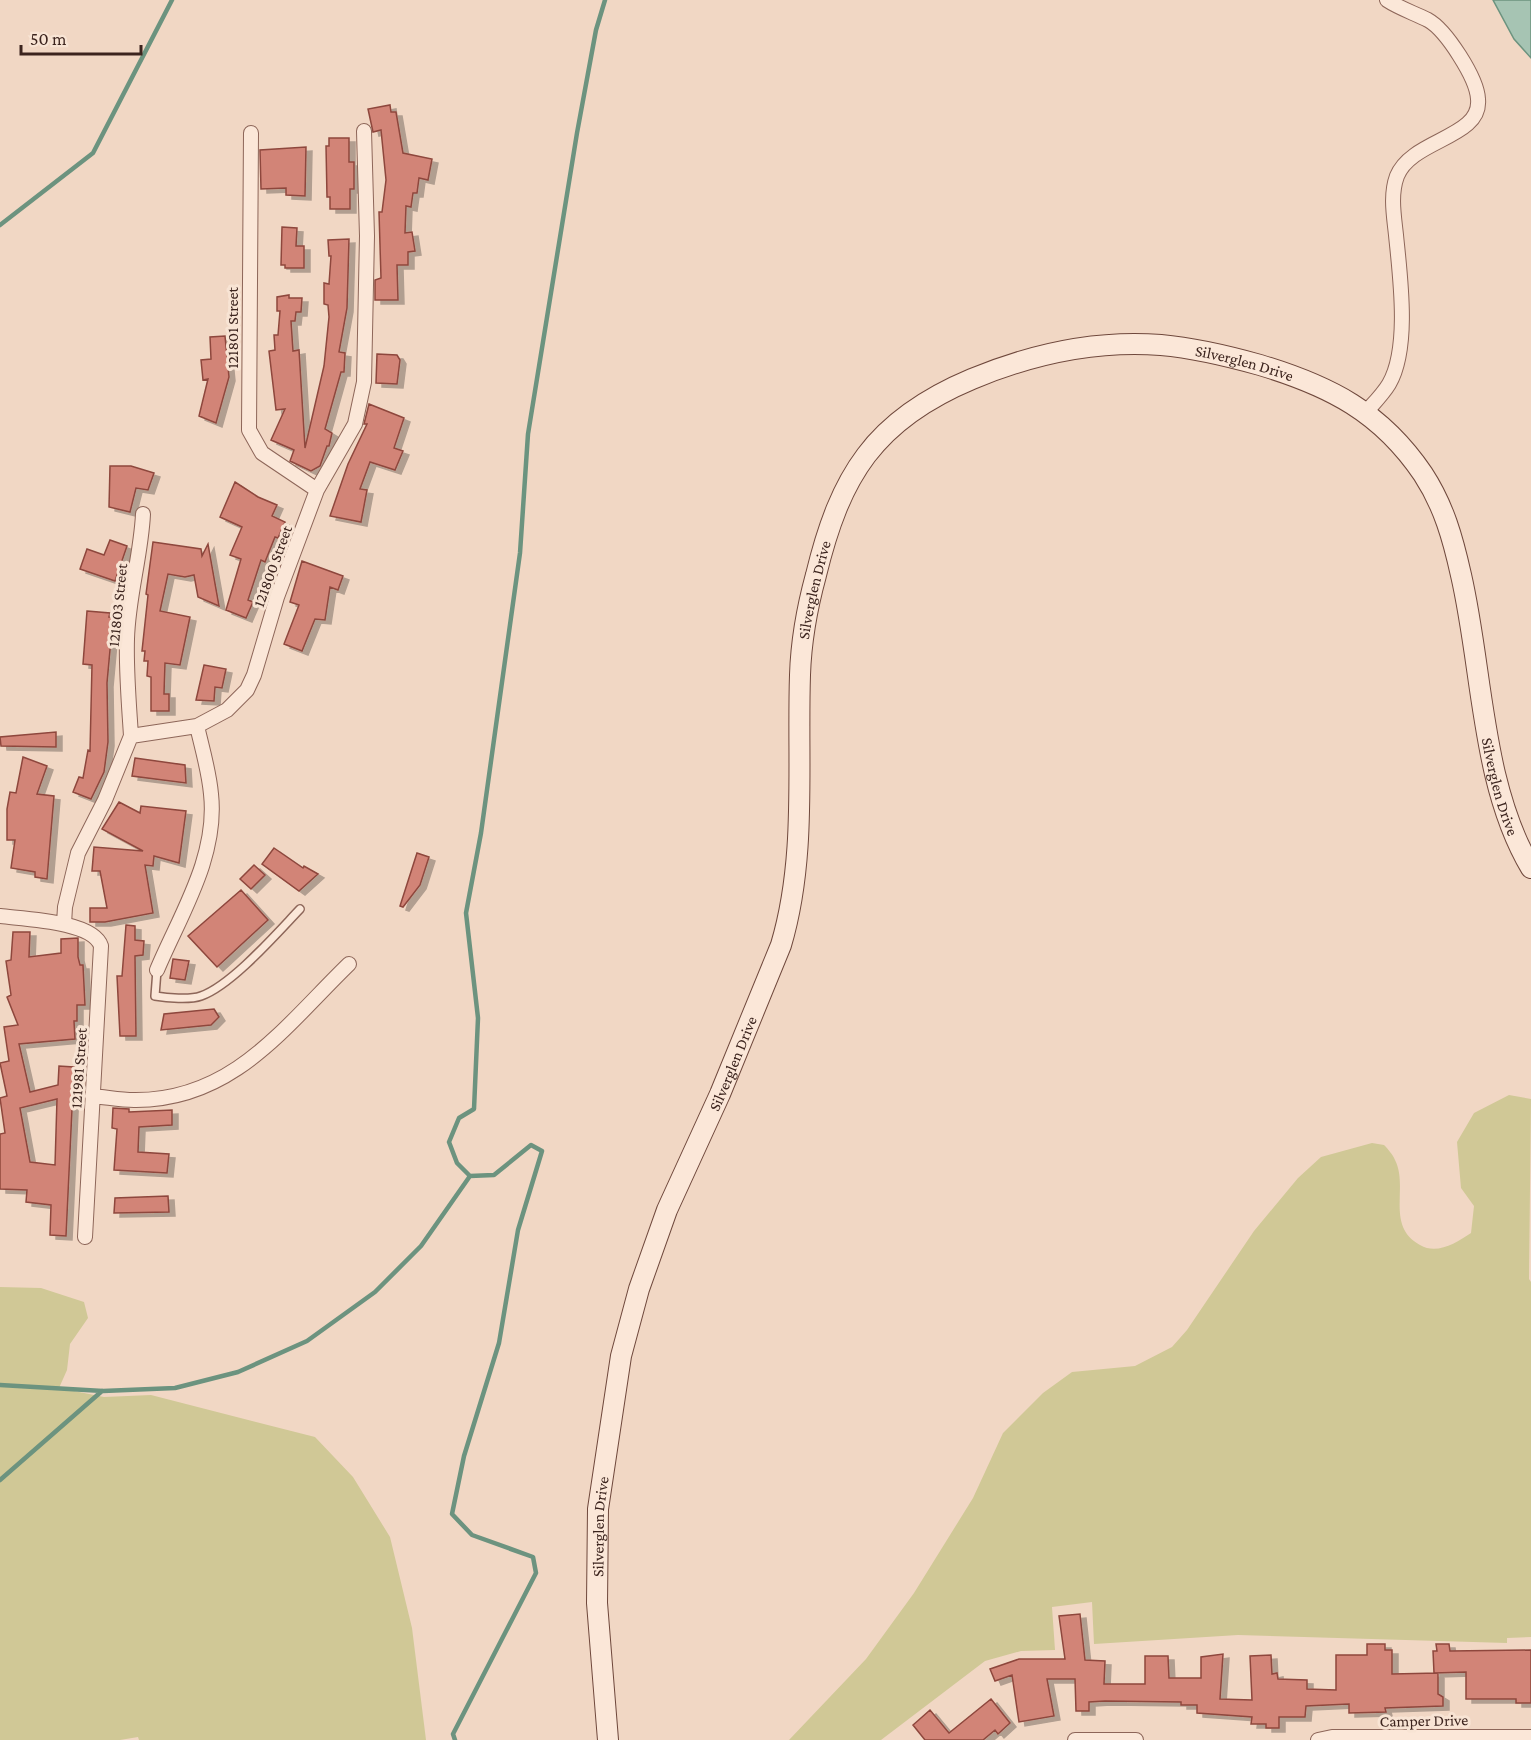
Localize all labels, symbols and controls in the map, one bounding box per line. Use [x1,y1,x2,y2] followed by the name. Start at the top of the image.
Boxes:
[21,18,141,56] scale bar
[30,29,67,49] text: 50 m
[224,286,241,369] street label: 121801 Street
[1194,342,1296,384] street label: Silverglen Drive
[250,522,295,609] street label: 121800 Street
[795,538,834,640] street label: Silverglen Drive
[105,562,130,648] street label: 121803 Street
[1479,736,1522,838] street label: Silverglen Drive
[706,1014,760,1114] street label: Silverglen Drive
[67,1026,90,1109] street label: 121981 Street
[589,1475,612,1577] street label: Silverglen Drive
[1380,1711,1468,1731] street label: Camper Drive

